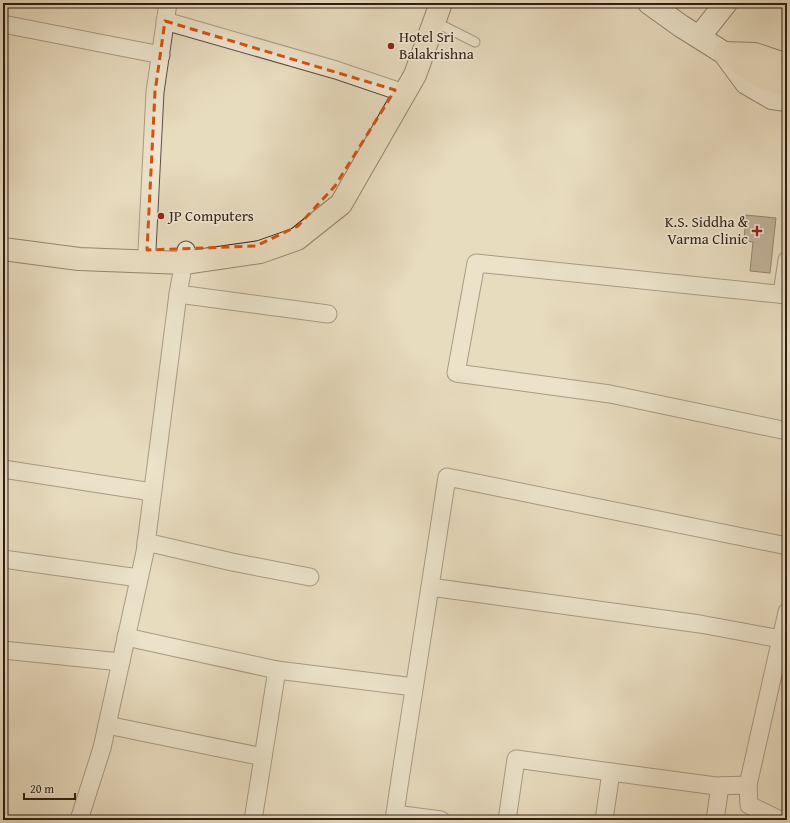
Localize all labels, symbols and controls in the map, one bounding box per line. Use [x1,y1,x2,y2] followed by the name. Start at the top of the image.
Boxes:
[399,26,474,64] place label: Hotel Sri Balakrishna
[386,41,396,51] marker: Hotel Sri Balakrishna
[167,205,254,226] place label: JP Computers
[156,211,166,221] marker: JP Computers
[665,211,749,249] place label: K.S. Siddha & Varma Clinic
[751,225,763,237] marker: K.S. Siddha & Varma Clinic
[24,775,75,801] scale bar
[30,780,54,797] text: 20 m

